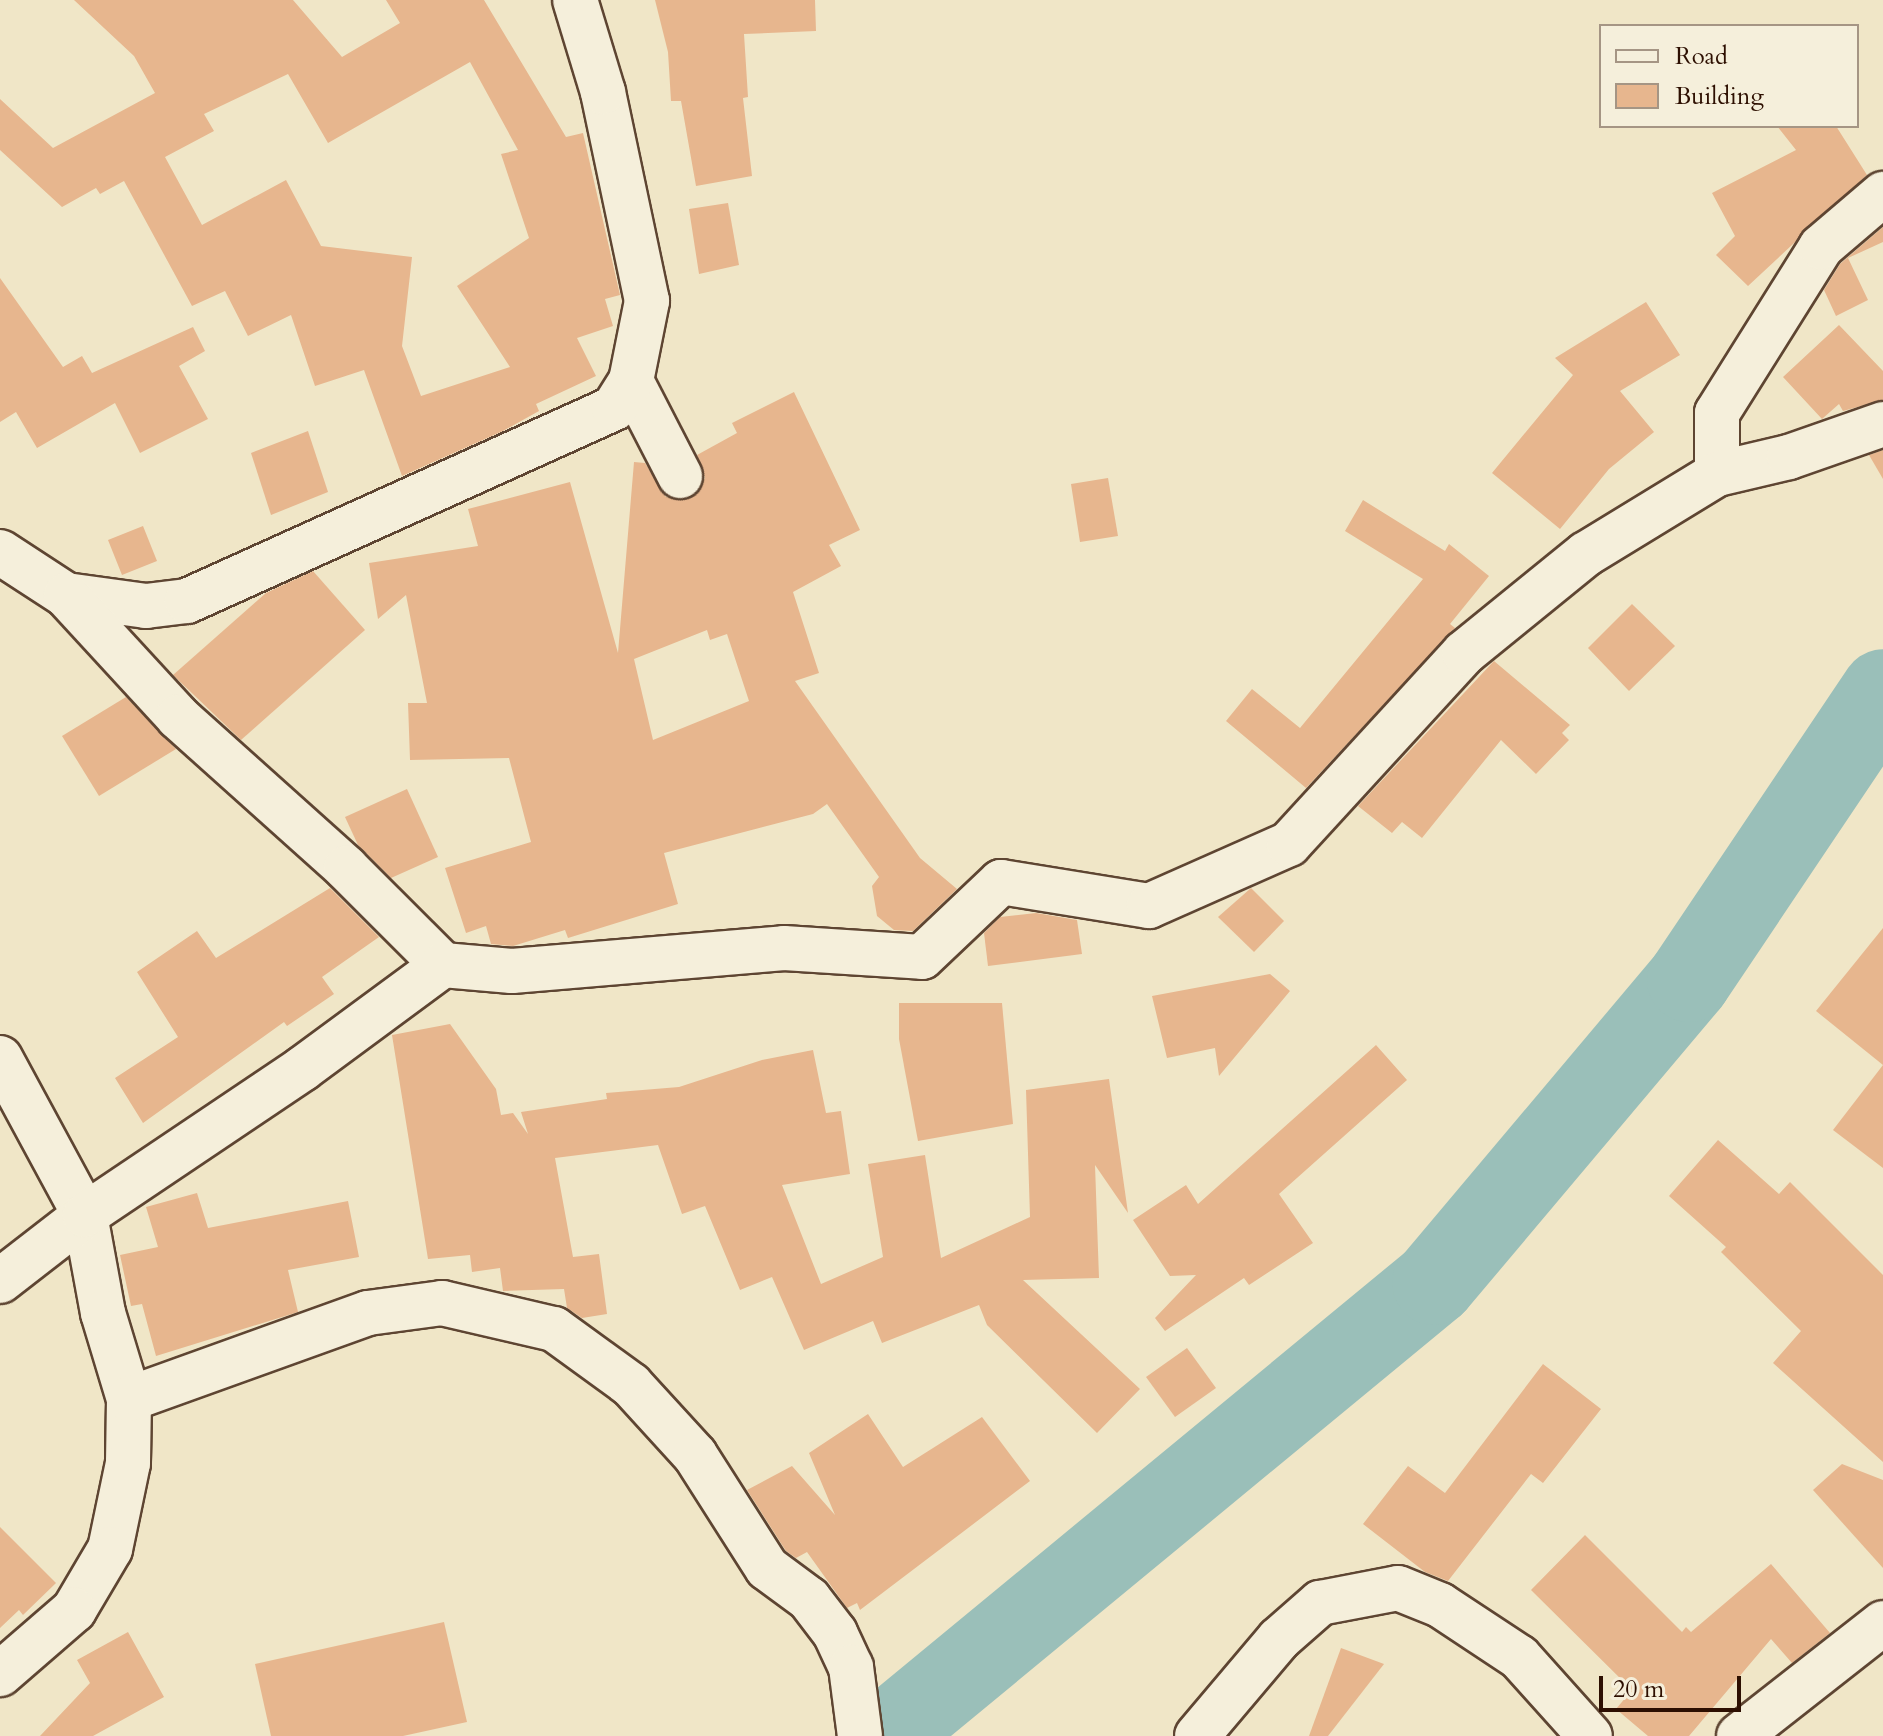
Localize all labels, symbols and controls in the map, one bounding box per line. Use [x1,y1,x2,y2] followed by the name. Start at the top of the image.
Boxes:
[1599,24,1859,128] legend
[1675,40,1728,73] text: Road
[1675,80,1764,113] text: Building
[1603,1660,1745,1710] scale bar
[1613,1673,1664,1706] text: 20 m

